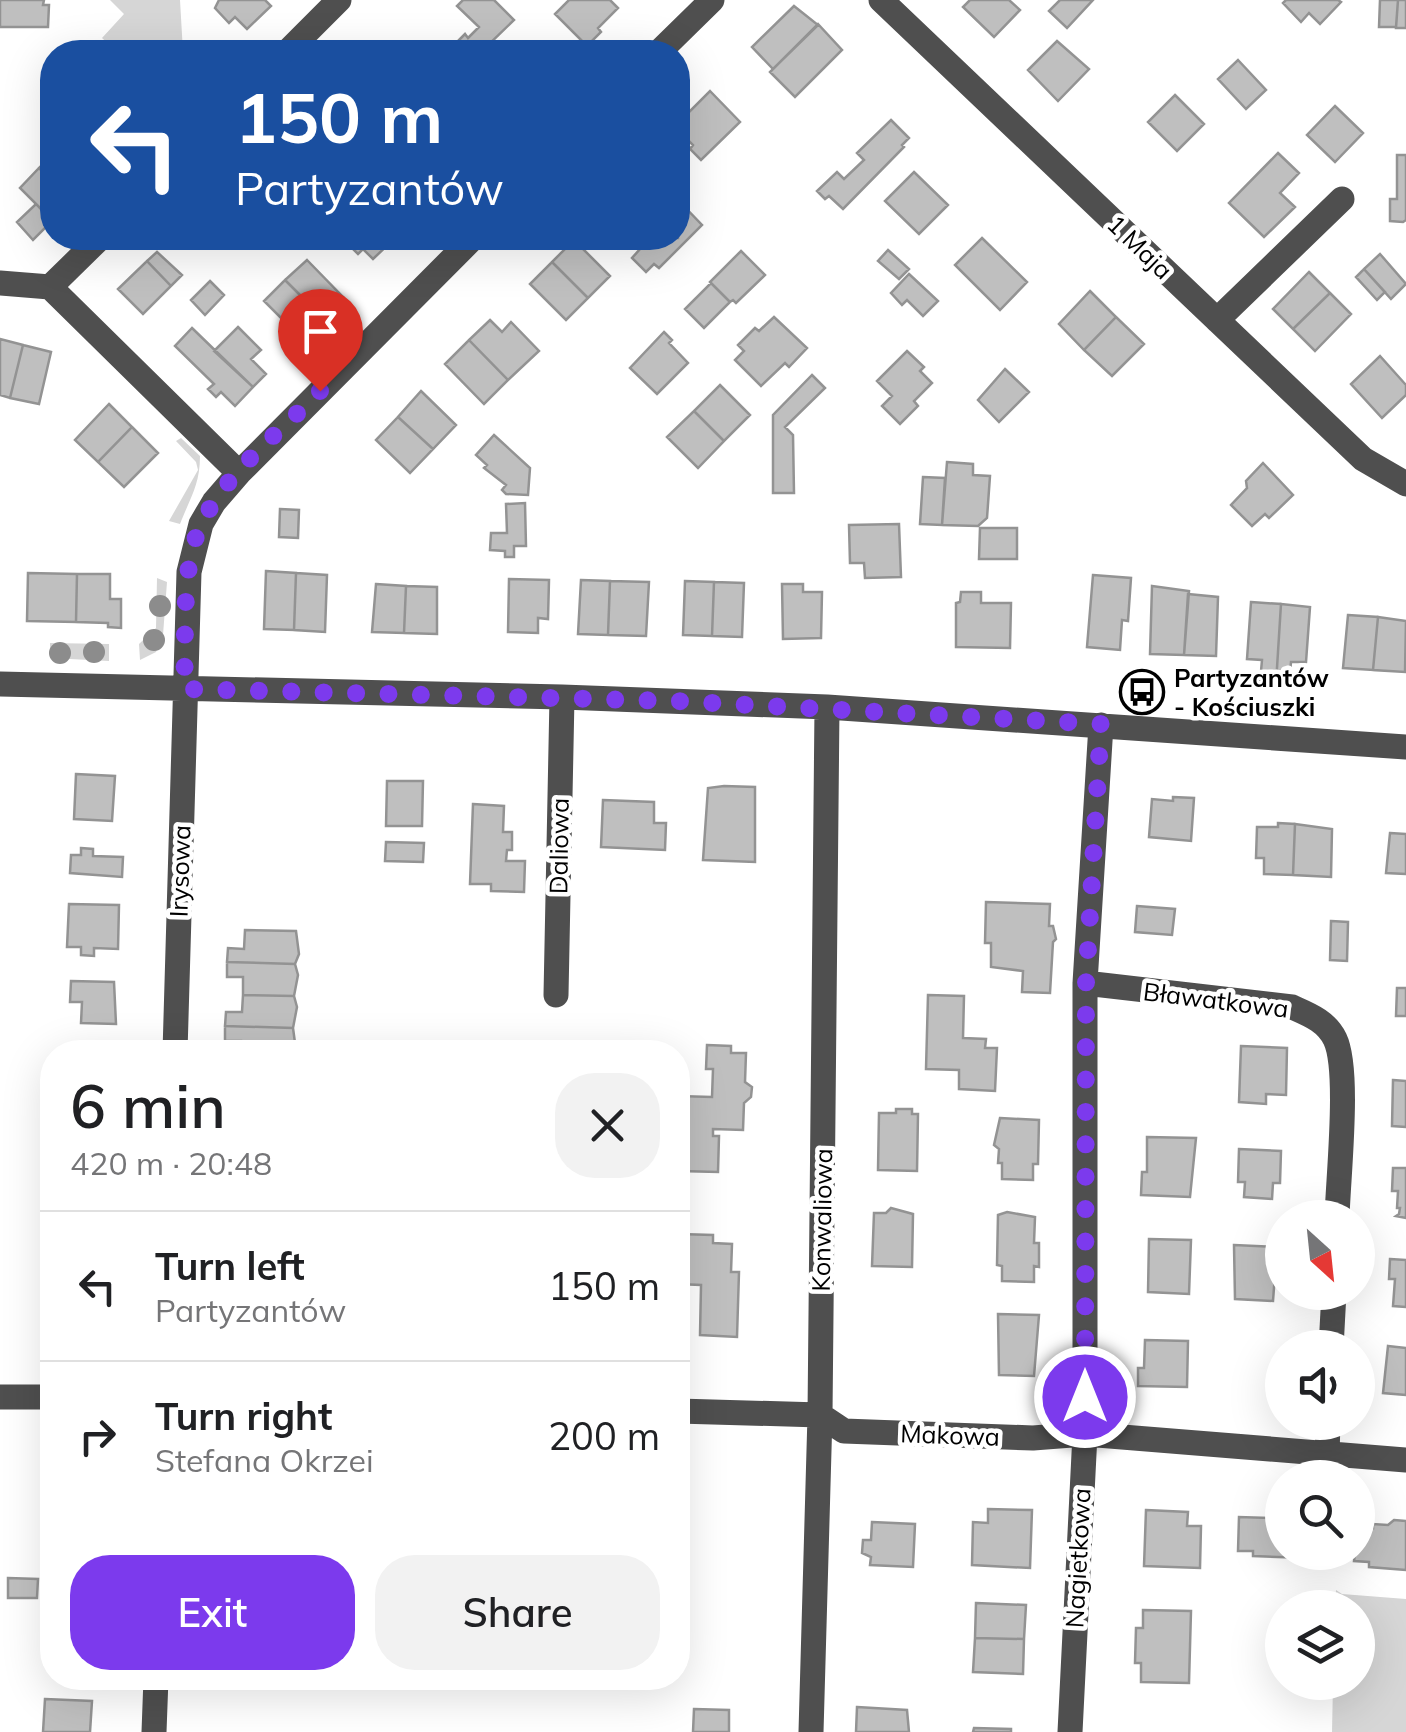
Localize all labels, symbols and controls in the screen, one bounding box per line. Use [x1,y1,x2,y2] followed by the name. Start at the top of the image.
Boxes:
[235,73,443,161] text: 150 m
[70,80,200,210] icon: left
[235,160,504,216] text: Partyzantów
[1101,208,1180,285] street label: 1 Maja
[278,289,363,392] pin
[293,304,348,359] icon: arrive
[1174,662,1329,722] place label: Partyzantów - Kościuszki
[1119,669,1165,715] bus stop icon: Partyzantów - Kościuszki
[542,798,575,894] street label: Daliowa
[162,824,197,918] street label: Irysowa
[1142,975,1290,1024] street label: Bławatkowa
[70,1068,226,1143] text: 6 min
[555,1073,660,1178] button: close
[70,1143,272,1183] text: 420 m · 20:48
[805,1148,838,1292] street label: Konwaliowa
[1265,1200,1375,1310] north arrow
[1265,1200,1375,1700] map controls
[155,1242,305,1290] text: Turn left
[70,1259,125,1314] icon: left
[548,1262,660,1310] text: 150 m
[155,1290,346,1330] text: Partyzantów
[1265,1330,1375,1440] button: sound
[1033,1345,1137,1449] position arrow
[155,1392,332,1440] text: Turn right
[70,1409,125,1464] icon: right
[548,1412,660,1460] text: 200 m
[900,1417,1000,1452] street label: Makowa
[155,1440,374,1480] text: Stefana Okrzei
[1265,1460,1375,1570] button: search
[1058,1487,1097,1629] street label: Nagietkowa
[70,1555,355,1670] button: Exit
[375,1555,660,1670] button: Share
[1265,1590,1375,1700] button: layers

